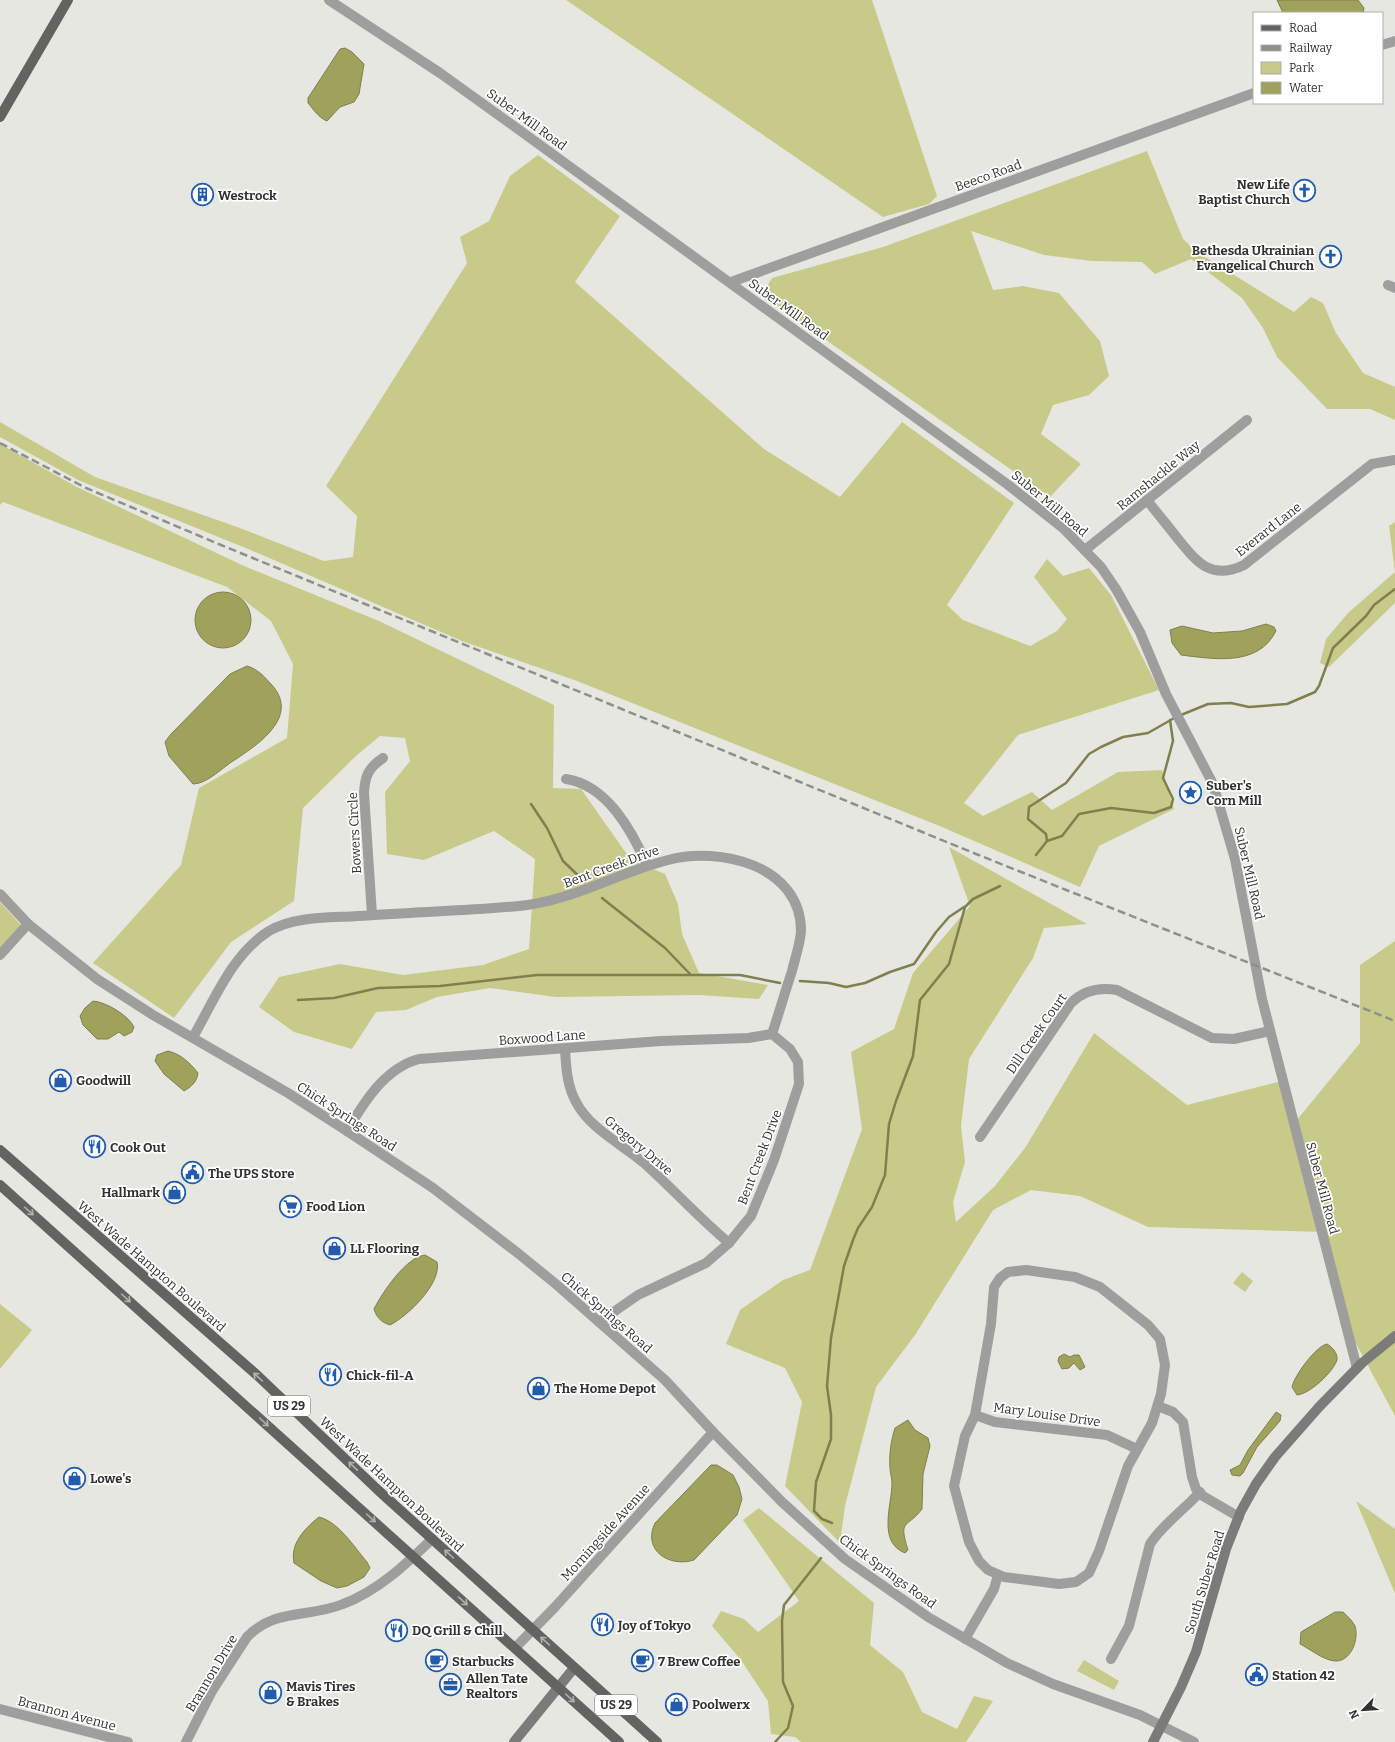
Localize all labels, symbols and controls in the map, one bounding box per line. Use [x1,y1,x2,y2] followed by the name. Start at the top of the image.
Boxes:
[1253,12,1383,104] legend
[1289,21,1317,35] text: Road
[1289,41,1333,55] text: Railway
[1289,61,1315,75] text: Park
[1289,81,1324,95] text: Water
[484,85,570,153] street label: Suber Mill Road
[953,156,1024,194] street label: Beeco Road
[1198,177,1291,207] place label: New Life Baptist Church
[1292,178,1318,204] church icon: New Life Baptist Church
[189,182,215,208] building icon: Westrock
[218,188,277,203] place label: Westrock
[1192,243,1315,273] place label: Bethesda Ukrainian Evangelical Church
[1317,244,1343,270] church icon: Bethesda Ukrainian Evangelical Church
[746,275,832,343] street label: Suber Mill Road
[1114,437,1203,513] street label: Ramshackle Way
[1009,467,1091,540] street label: Suber Mill Road
[1233,499,1304,560] street label: Everard Lane
[1206,778,1262,808] place label: Suber's Corn Mill
[1178,779,1204,805] place icon: Suber's Corn Mill
[345,792,364,874] street label: Bowers Circle
[1232,825,1268,921] street label: Suber Mill Road
[561,842,661,891] street label: Bent Creek Drive
[1003,990,1070,1076] street label: Dill Creek Court
[498,1027,586,1048] street label: Boxwood Lane
[48,1067,74,1093] shop icon: Goodwill
[76,1073,131,1088] place label: Goodwill
[294,1079,400,1154] street label: Chick Springs Road
[734,1108,784,1207] street label: Bent Creek Drive
[602,1113,676,1178] street label: Gregory Drive
[81,1134,107,1160] restaurant icon: Cook Out
[110,1140,166,1155] place label: Cook Out
[1303,1140,1342,1236] street label: Suber Mill Road
[179,1160,205,1186] public building icon: The UPS Store
[208,1166,294,1181] place label: The UPS Store
[162,1179,188,1205] shop icon: Hallmark
[101,1185,160,1200] place label: Hallmark
[278,1193,304,1219] supermarket icon: Food Lion
[75,1198,229,1335] street label: West Wade Hampton Boulevard
[306,1199,366,1214] place label: Food Lion
[24,1206,34,1216] one-way arrow
[321,1235,347,1261] shop icon: LL Flooring
[350,1241,420,1256] place label: LL Flooring
[558,1269,655,1356] street label: Chick Springs Road
[120,1293,130,1302] one-way arrow
[318,1362,344,1388] restaurant icon: Chick-fil-A
[346,1368,414,1383] place label: Chick-fil-A
[254,1373,264,1382] one-way arrow
[526,1375,552,1401] shop icon: The Home Depot
[554,1381,656,1396] place label: The Home Depot
[268,1396,310,1416] road number: US 29
[992,1400,1102,1429] street label: Mary Louise Drive
[317,1414,467,1555] street label: West Wade Hampton Boulevard
[259,1418,269,1427] one-way arrow
[348,1462,358,1471] one-way arrow
[61,1465,87,1491] shop icon: Lowe's
[90,1471,131,1486] place label: Lowe's
[558,1481,653,1584] street label: Morningside Avenue
[366,1514,376,1523] one-way arrow
[1182,1528,1227,1636] street label: South Suber Road
[836,1531,939,1612] street label: Chick Springs Road
[444,1549,454,1559] one-way arrow
[458,1597,468,1606] one-way arrow
[589,1612,615,1638] restaurant icon: Joy of Tokyo
[384,1617,410,1643] restaurant icon: DQ Grill & Chill
[617,1618,691,1633] place label: Joy of Tokyo
[412,1623,503,1638] place label: DQ Grill & Chill
[182,1632,240,1715] street label: Brannon Drive
[540,1637,550,1646] one-way arrow
[423,1648,449,1674] cafe icon: Starbucks
[630,1648,656,1674] cafe icon: 7 Brew Coffee
[452,1654,514,1669] place label: Starbucks
[658,1654,741,1669] place label: 7 Brew Coffee
[1244,1662,1270,1688] public building icon: Station 42
[1272,1668,1335,1683] place label: Station 42
[466,1671,528,1701] place label: Allen Tate Realtors
[438,1672,464,1698] office icon: Allen Tate Realtors
[286,1679,355,1709] place label: Mavis Tires & Brakes
[257,1680,283,1706] shop icon: Mavis Tires & Brakes
[1343,1690,1383,1730] north arrow
[663,1691,689,1717] shop icon: Poolwerx
[16,1693,118,1734] street label: Brannon Avenue
[565,1693,575,1703] one-way arrow
[595,1695,637,1715] road number: US 29
[692,1697,750,1712] place label: Poolwerx
[1346,1707,1362,1721] text: N

